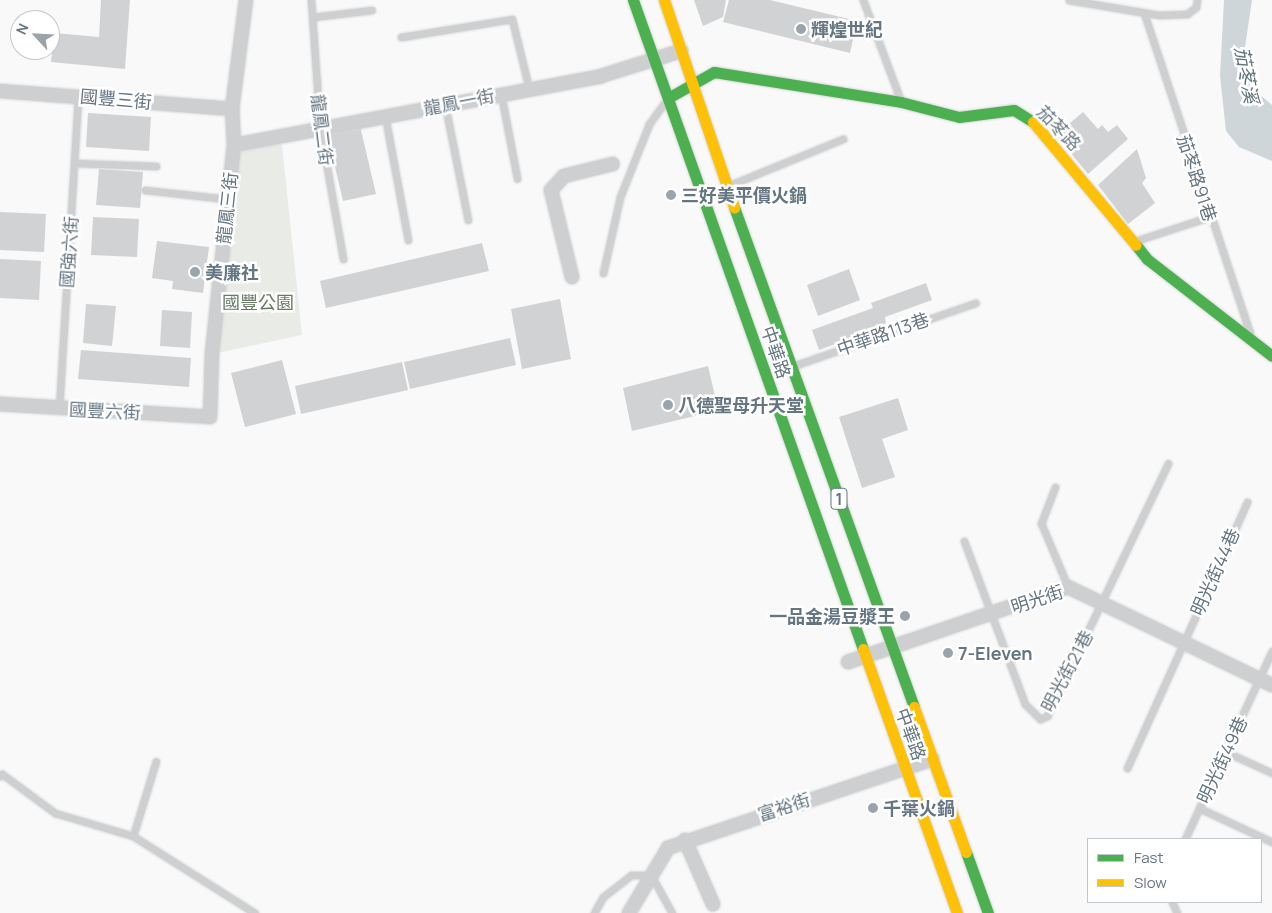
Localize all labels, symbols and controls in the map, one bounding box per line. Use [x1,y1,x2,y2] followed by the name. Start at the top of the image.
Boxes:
[10,10,60,60] north arrow
[811,18,883,40] place label: 輝煌世紀
[11,20,33,37] text: N
[795,23,807,35] marker: 輝煌世紀
[1230,45,1262,105] water label: 茄苳溪
[79,85,153,113] street label: 國豐三街
[422,85,496,119] street label: 龍鳳一街
[307,93,337,167] street label: 龍鳳二街
[1032,101,1086,155] street label: 茄苳路
[1173,132,1221,224] street label: 茄苳路91巷
[212,171,242,245] street label: 龍鳳三街
[681,184,807,206] place label: 三好美平價火鍋
[665,189,677,201] marker: 三好美平價火鍋
[56,215,82,289] street label: 國強六街
[205,261,259,283] place label: 美廉社
[189,266,201,278] marker: 美廉社
[222,291,294,313] park label: 國豐公園
[834,308,932,360] street label: 中華路113巷
[757,323,795,381] street label: 中華路
[678,394,804,416] place label: 八德聖母升天堂
[68,398,142,424] street label: 國豐六街
[662,399,674,411] marker: 八德聖母升天堂
[830,486,848,512] road number: 1
[1186,525,1244,619] street label: 明光街44巷
[1008,580,1066,618] street label: 明光街
[769,605,895,627] place label: 一品金湯豆漿王
[899,610,911,622] marker: 一品金湯豆漿王
[1037,627,1097,715] street label: 明光街21巷
[958,642,1033,664] place label: 7-Eleven
[942,647,954,659] marker: 7-Eleven
[892,705,930,763] street label: 中華路
[1192,713,1252,807] street label: 明光街49巷
[755,788,813,826] street label: 富裕街
[883,797,955,819] place label: 千葉火鍋
[867,802,879,814] marker: 千葉火鍋
[1087,838,1262,903] legend
[1134,847,1163,868] text: Fast
[1134,872,1167,893] text: Slow

